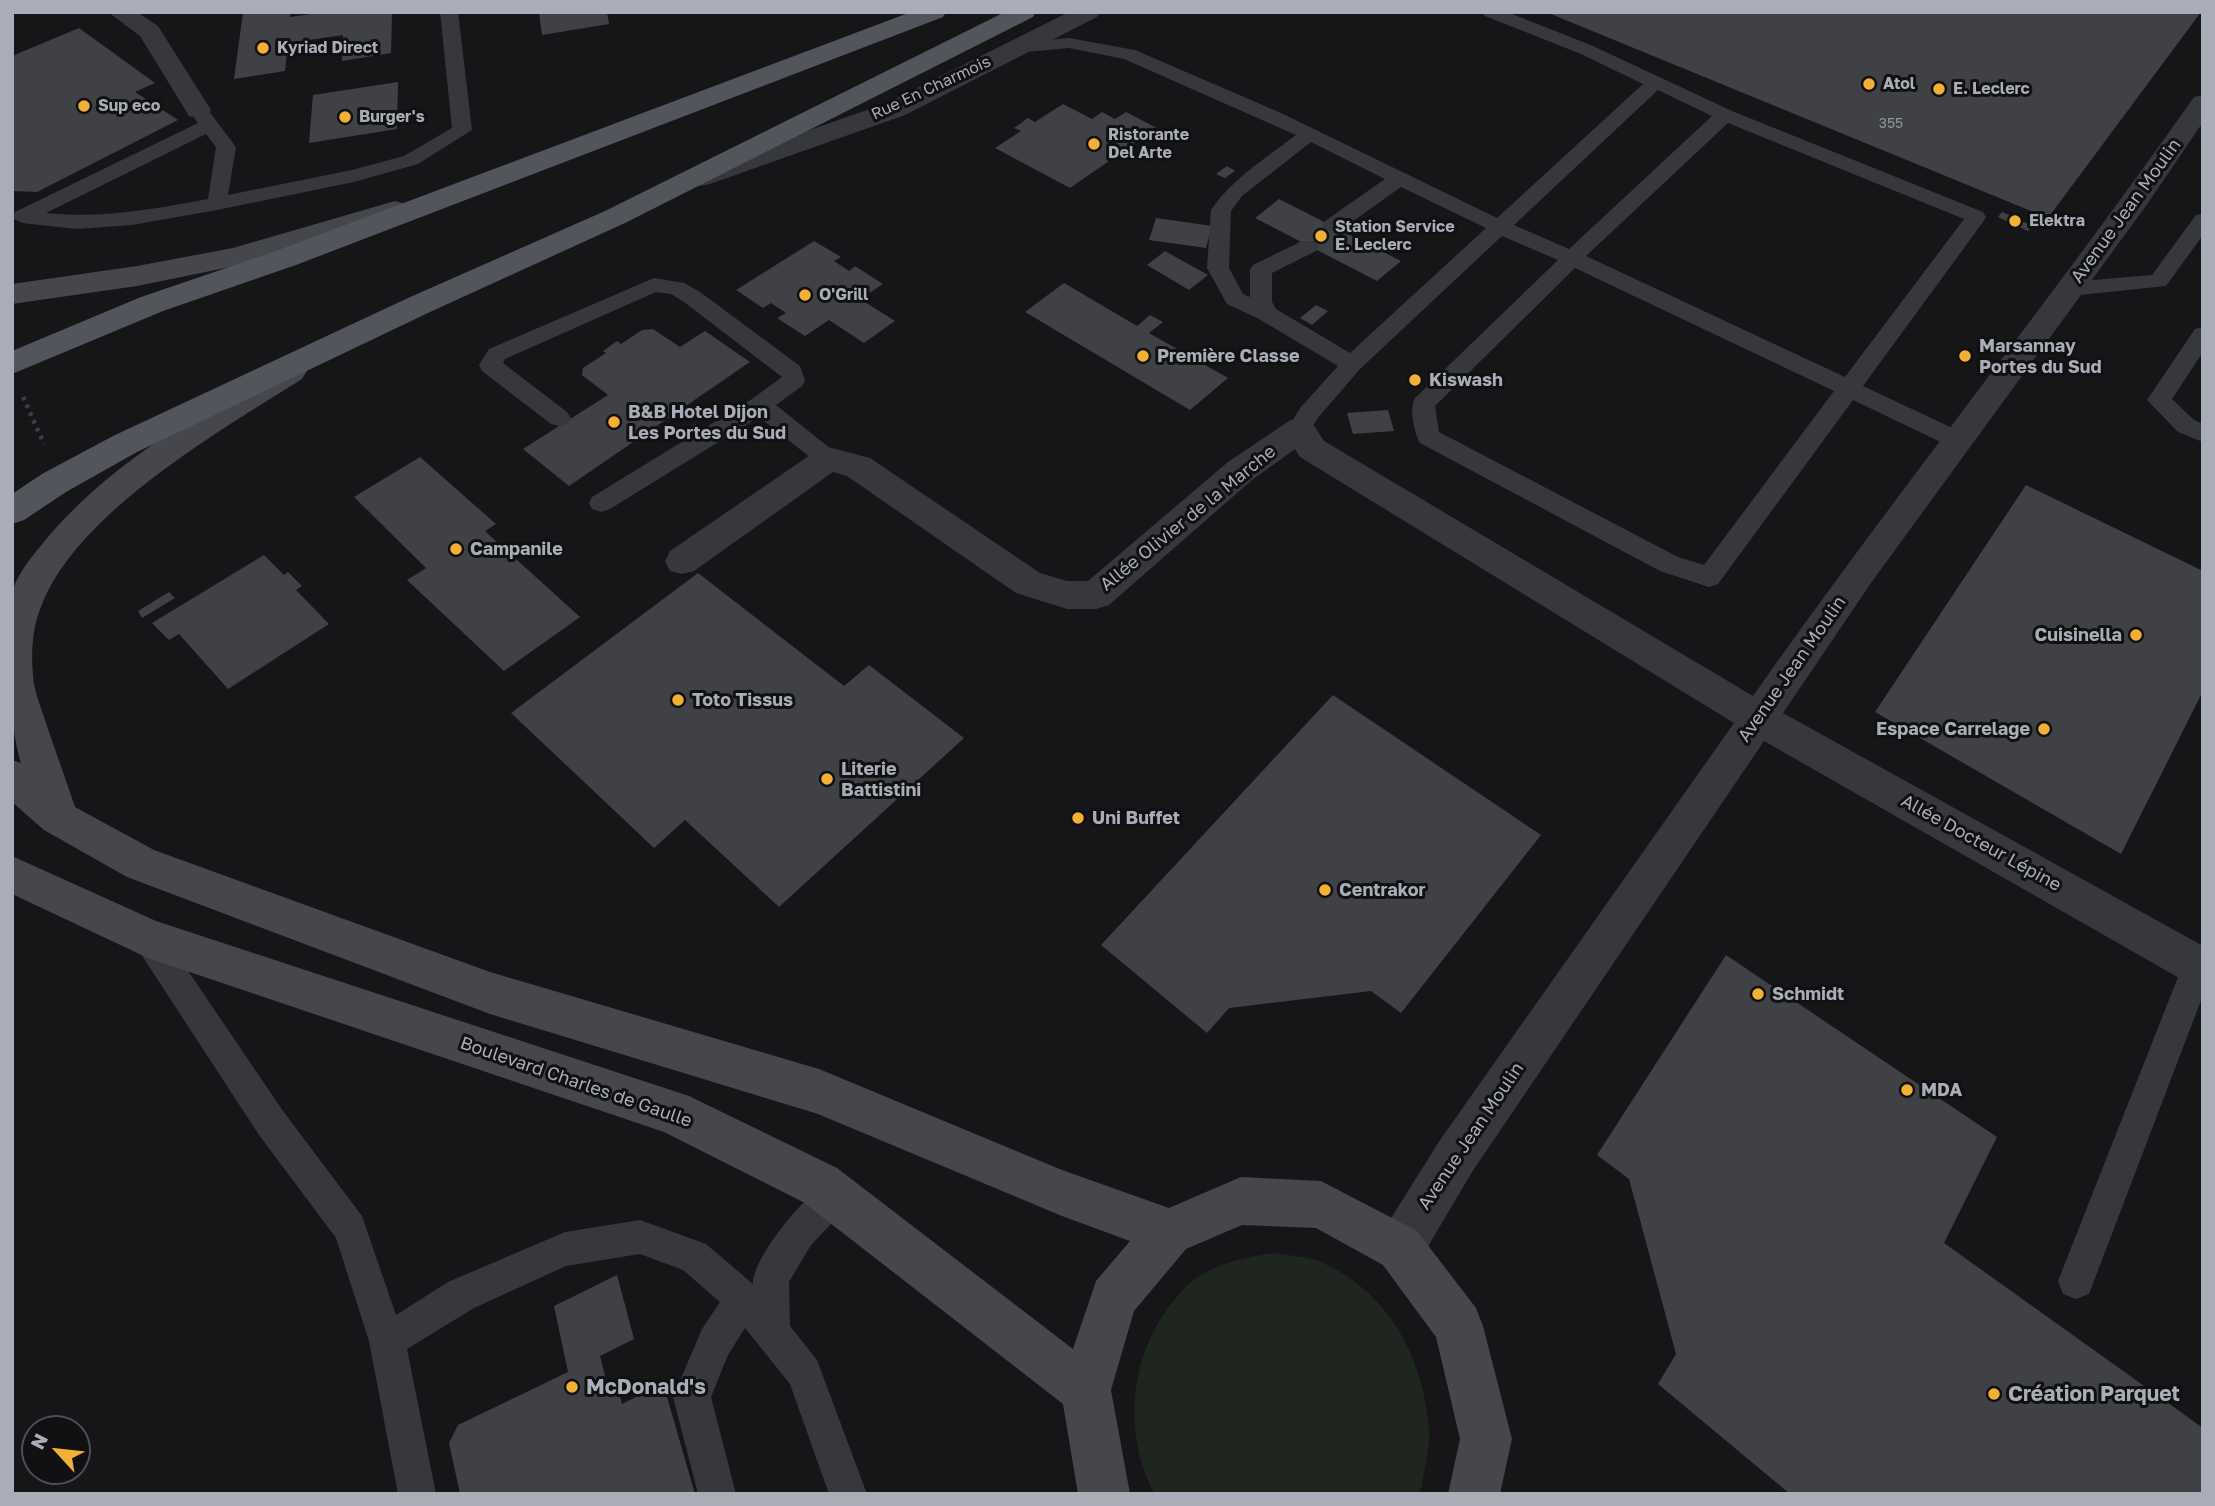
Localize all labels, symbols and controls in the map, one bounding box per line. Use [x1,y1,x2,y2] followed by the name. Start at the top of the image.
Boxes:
[277,38,378,58] place label: Kyriad Direct
[255,40,271,56] marker: Kyriad Direct
[868,52,994,124] street label: Rue En Charmois
[1883,74,1915,94] place label: Atol
[1861,76,1877,92] marker: Atol
[1953,79,2030,99] place label: E. Leclerc
[1931,81,1947,97] marker: E. Leclerc
[98,96,160,116] place label: Sup eco
[76,98,92,114] marker: Sup eco
[359,107,425,127] place label: Burger's
[337,109,353,125] marker: Burger's
[1879,116,1903,132] house number: 355
[1108,125,1189,163] place label: Ristorante Del Arte
[2066,135,2186,287] street label: Avenue Jean Moulin
[1086,136,1102,152] marker: Ristorante Del Arte
[2029,211,2085,231] place label: Elektra
[2007,213,2023,229] marker: Elektra
[1335,217,1455,255] place label: Station Service E. Leclerc
[1313,228,1329,244] marker: Station Service E. Leclerc
[819,285,868,305] place label: O'Grill
[797,287,813,303] marker: O'Grill
[1979,335,2102,378] place label: Marsannay Portes du Sud
[1157,345,1300,367] place label: Première Classe
[1135,348,1151,364] marker: Première Classe
[1957,348,1973,364] marker: Marsannay Portes du Sud
[1429,369,1503,391] place label: Kiswash
[1407,372,1423,388] marker: Kiswash
[628,401,786,444] place label: B&B Hotel Dijon Les Portes du Sud
[606,414,622,430] marker: B&B Hotel Dijon Les Portes du Sud
[1096,441,1280,595] street label: Allée Olivier de la Marche
[470,538,563,560] place label: Campanile
[448,541,464,557] marker: Campanile
[1734,592,1850,746] street label: Avenue Jean Moulin
[2035,624,2122,646] place label: Cuisinella
[2128,627,2144,643] marker: Cuisinella
[692,689,793,711] place label: Toto Tissus
[670,692,686,708] marker: Toto Tissus
[1876,718,2030,740] place label: Espace Carrelage
[2036,721,2052,737] marker: Espace Carrelage
[841,758,921,800] place label: Literie Battistini
[819,771,835,787] marker: Literie Battistini
[1897,790,2065,896] street label: Allée Docteur Lépine
[1092,807,1180,829] place label: Uni Buffet
[1070,810,1086,826] marker: Uni Buffet
[1339,879,1426,901] place label: Centrakor
[1317,882,1333,898] marker: Centrakor
[1772,983,1844,1005] place label: Schmidt
[1750,986,1766,1002] marker: Schmidt
[457,1032,695,1132] street label: Boulevard Charles de Gaulle
[1414,1058,1528,1214] street label: Avenue Jean Moulin
[1921,1079,1962,1101] place label: MDA
[1899,1082,1915,1098] marker: MDA
[586,1374,706,1400] place label: McDonald's
[564,1379,580,1395] marker: McDonald's
[2008,1381,2180,1407] place label: Création Parquet
[1986,1386,2002,1402] marker: Création Parquet
[21,1415,91,1485] north arrow
[25,1429,52,1453] text: N

